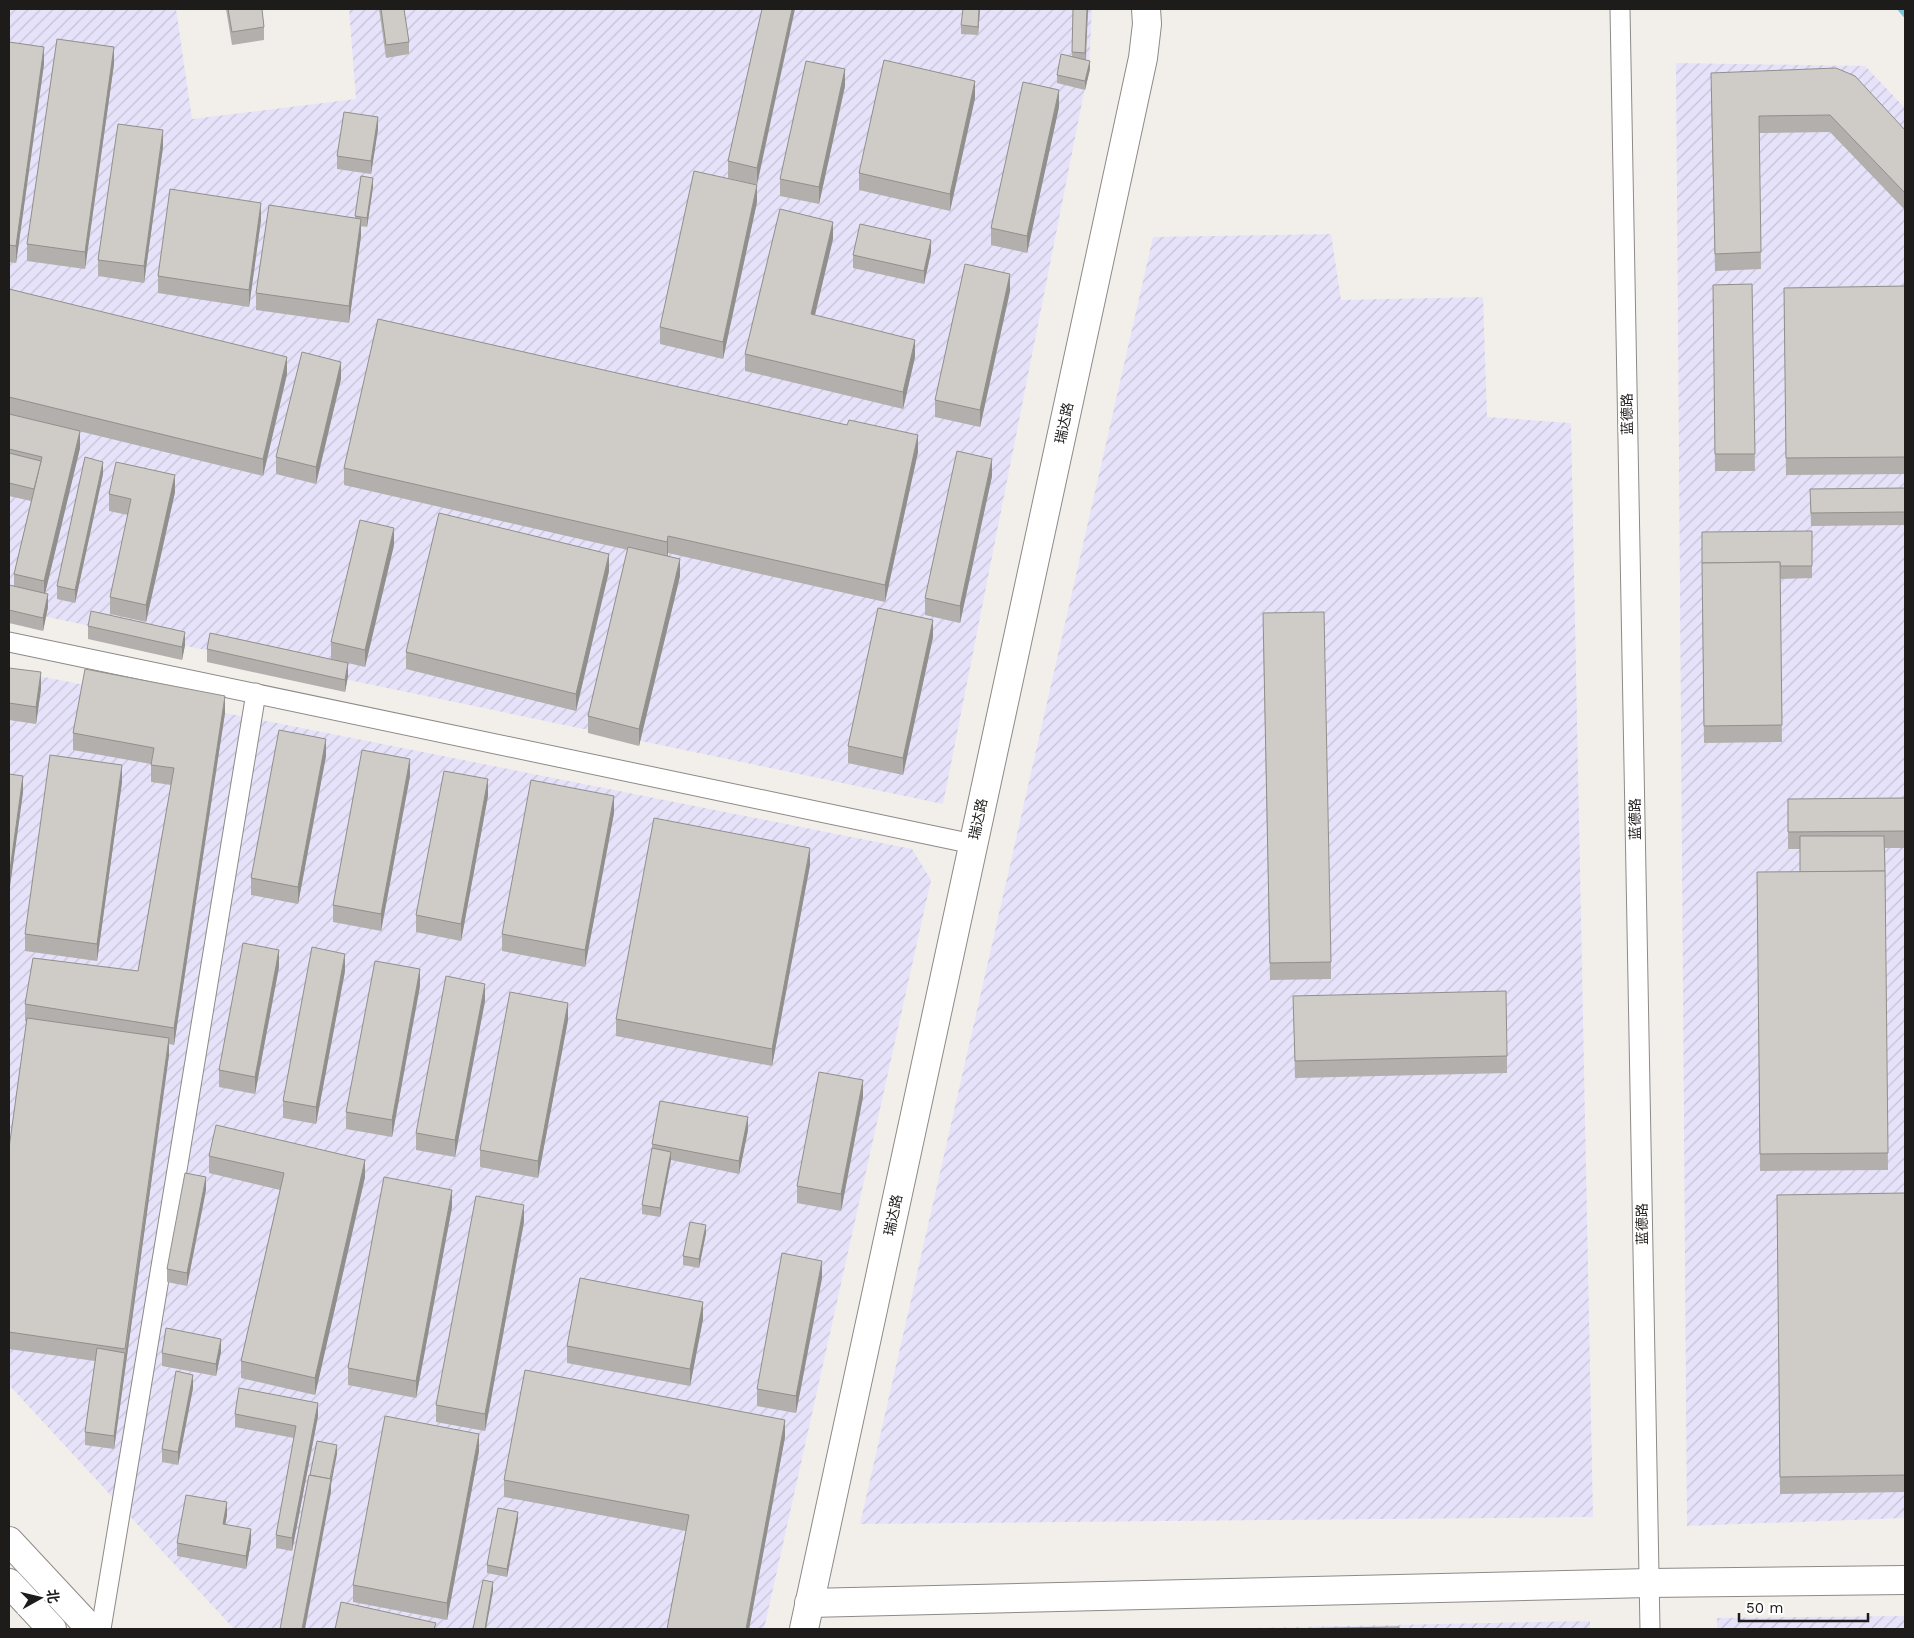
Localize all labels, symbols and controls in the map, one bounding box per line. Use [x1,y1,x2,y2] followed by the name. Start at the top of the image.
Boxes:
[1619,393,1635,435] street label: 蓝德路
[1052,401,1076,445] street label: 瑞达路
[966,797,990,841] street label: 瑞达路
[1627,798,1643,840] street label: 蓝德路
[881,1193,905,1237] street label: 瑞达路
[1634,1203,1650,1245] street label: 蓝德路
[15,1573,65,1623] north arrow
[44,1588,62,1604] text: 北
[1739,1590,1868,1622] scale bar
[1746,1599,1783,1617] text: 50 m

